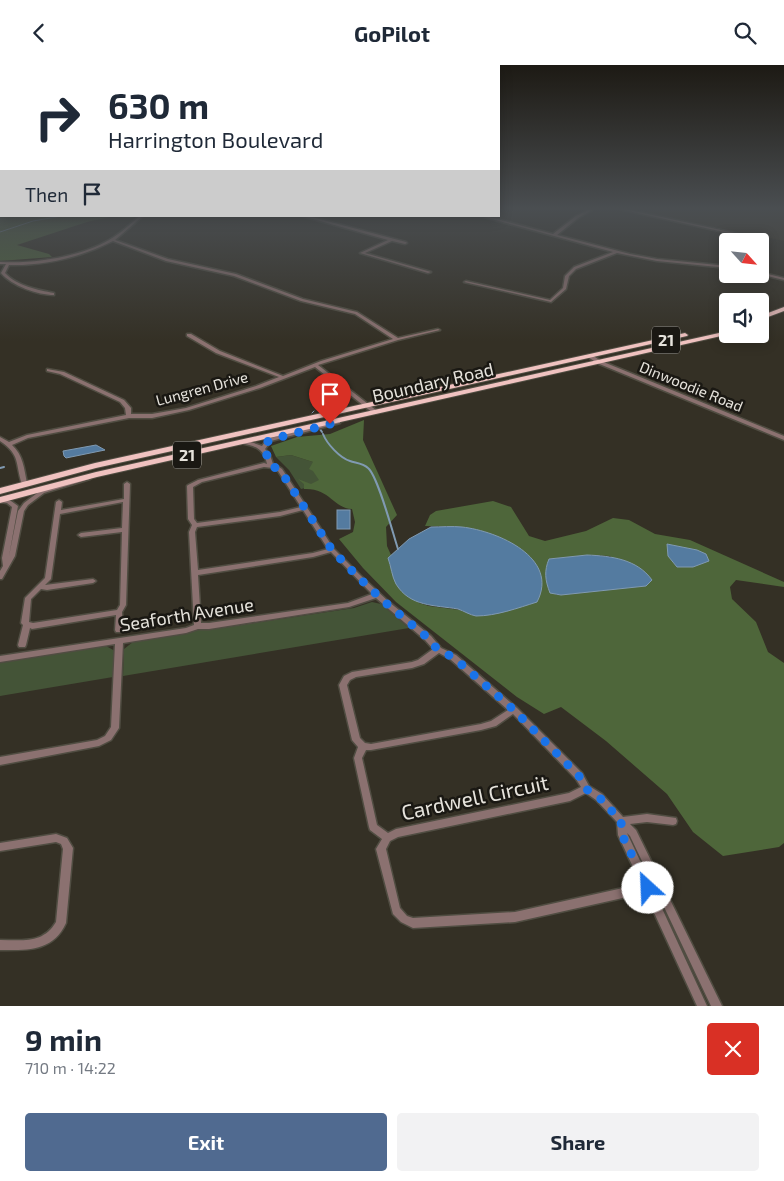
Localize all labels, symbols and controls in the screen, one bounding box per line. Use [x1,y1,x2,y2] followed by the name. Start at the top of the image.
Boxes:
[25,19,53,47] icon: back
[731,19,759,47] icon: search
[354,20,430,46] text: GoPilot
[108,84,209,126] text: 630 m
[25,85,90,150] icon: right
[108,126,323,152] text: Harrington Boulevard
[78,180,106,208] icon: arrive
[25,183,68,206] text: Then
[719,233,769,283] north arrow
[719,233,769,343] map controls
[719,293,769,343] button: sound
[652,327,680,353] road number: 21
[370,357,496,407] street label: Boundary Road
[637,357,746,415] street label: Dinwoodie Road
[154,367,250,409] street label: Lungren Drive
[309,373,351,424] pin
[316,380,344,408] icon: arrive
[173,441,201,469] road number: 21
[118,593,255,635] street label: Seaforth Avenue
[399,769,550,824] street label: Cardwell Circuit
[621,861,673,913] position arrow
[25,1021,102,1057] text: 9 min
[707,1023,759,1075] button: close
[25,1058,116,1077] text: 710 m · 14:22
[25,1113,387,1171] button: Exit
[397,1113,759,1171] button: Share

